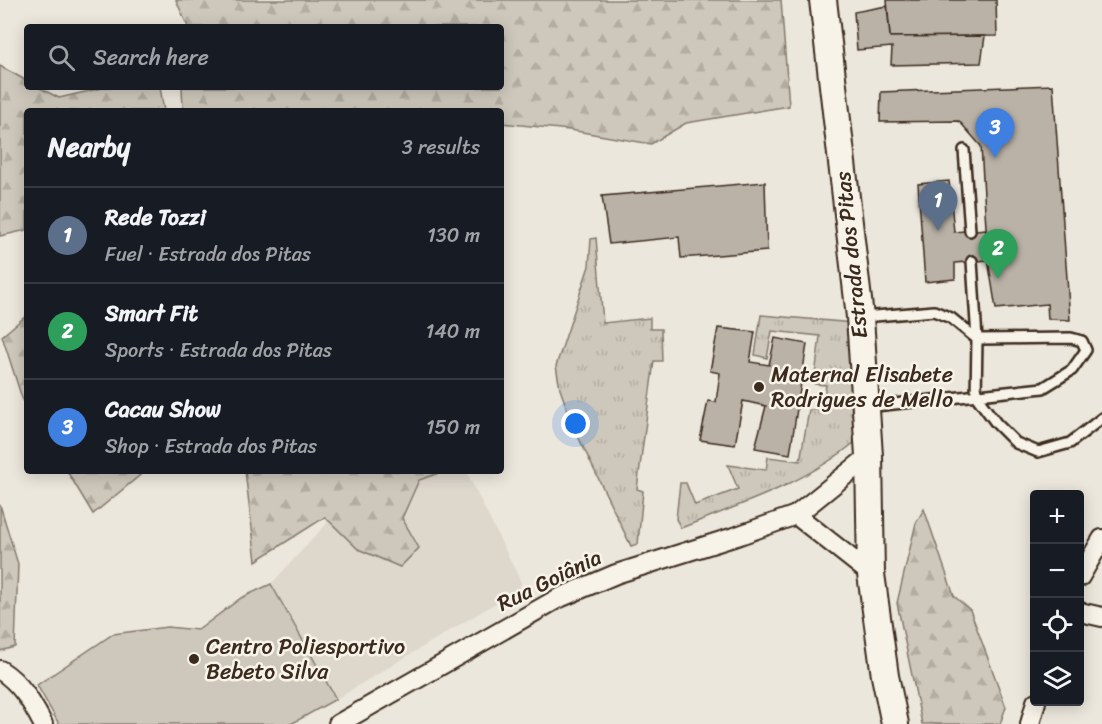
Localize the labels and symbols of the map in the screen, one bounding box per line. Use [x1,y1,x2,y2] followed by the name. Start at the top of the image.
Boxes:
[976,108,1014,158] pin: 3
[823,169,879,340] street label: Estrada dos Pitas
[918,182,958,231] pin: 1
[978,230,1018,279] pin: 2
[771,355,953,419] place label: Maternal Elisabete Rodrigues de Mello
[752,380,766,394] marker: Maternal Elisabete Rodrigues de Mello
[561,409,590,438] your location
[490,538,608,622] street label: Rua Goiânia
[206,627,405,691] place label: Centro Poliesportivo Bebeto Silva
[187,652,201,666] marker: Centro Poliesportivo Bebeto Silva

